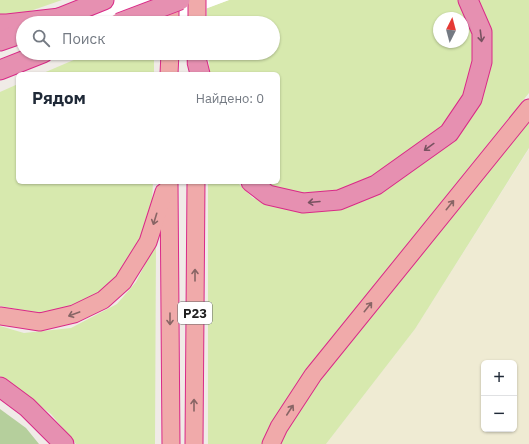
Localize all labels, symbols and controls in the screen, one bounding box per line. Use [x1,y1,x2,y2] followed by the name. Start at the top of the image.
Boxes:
[433,12,469,48] north arrow
[16,16,280,60] search box
[30,27,52,49] icon: search
[62,29,105,48] text: Поиск
[477,29,485,42] one-way arrow
[32,87,86,109] text: Рядом
[196,90,264,107] text: Найдено: 0
[423,143,434,151] one-way arrow
[308,198,321,206] one-way arrow
[446,200,454,211] one-way arrow
[151,213,158,226] one-way arrow
[191,269,199,282] one-way arrow
[364,301,373,312] one-way arrow
[178,302,212,324] road number: Р23
[69,310,81,318] one-way arrow
[166,312,174,325] one-way arrow
[481,360,517,432] map controls
[481,360,517,396] button: +
[481,396,517,432] button: −
[190,399,198,412] one-way arrow
[286,405,294,416] one-way arrow

